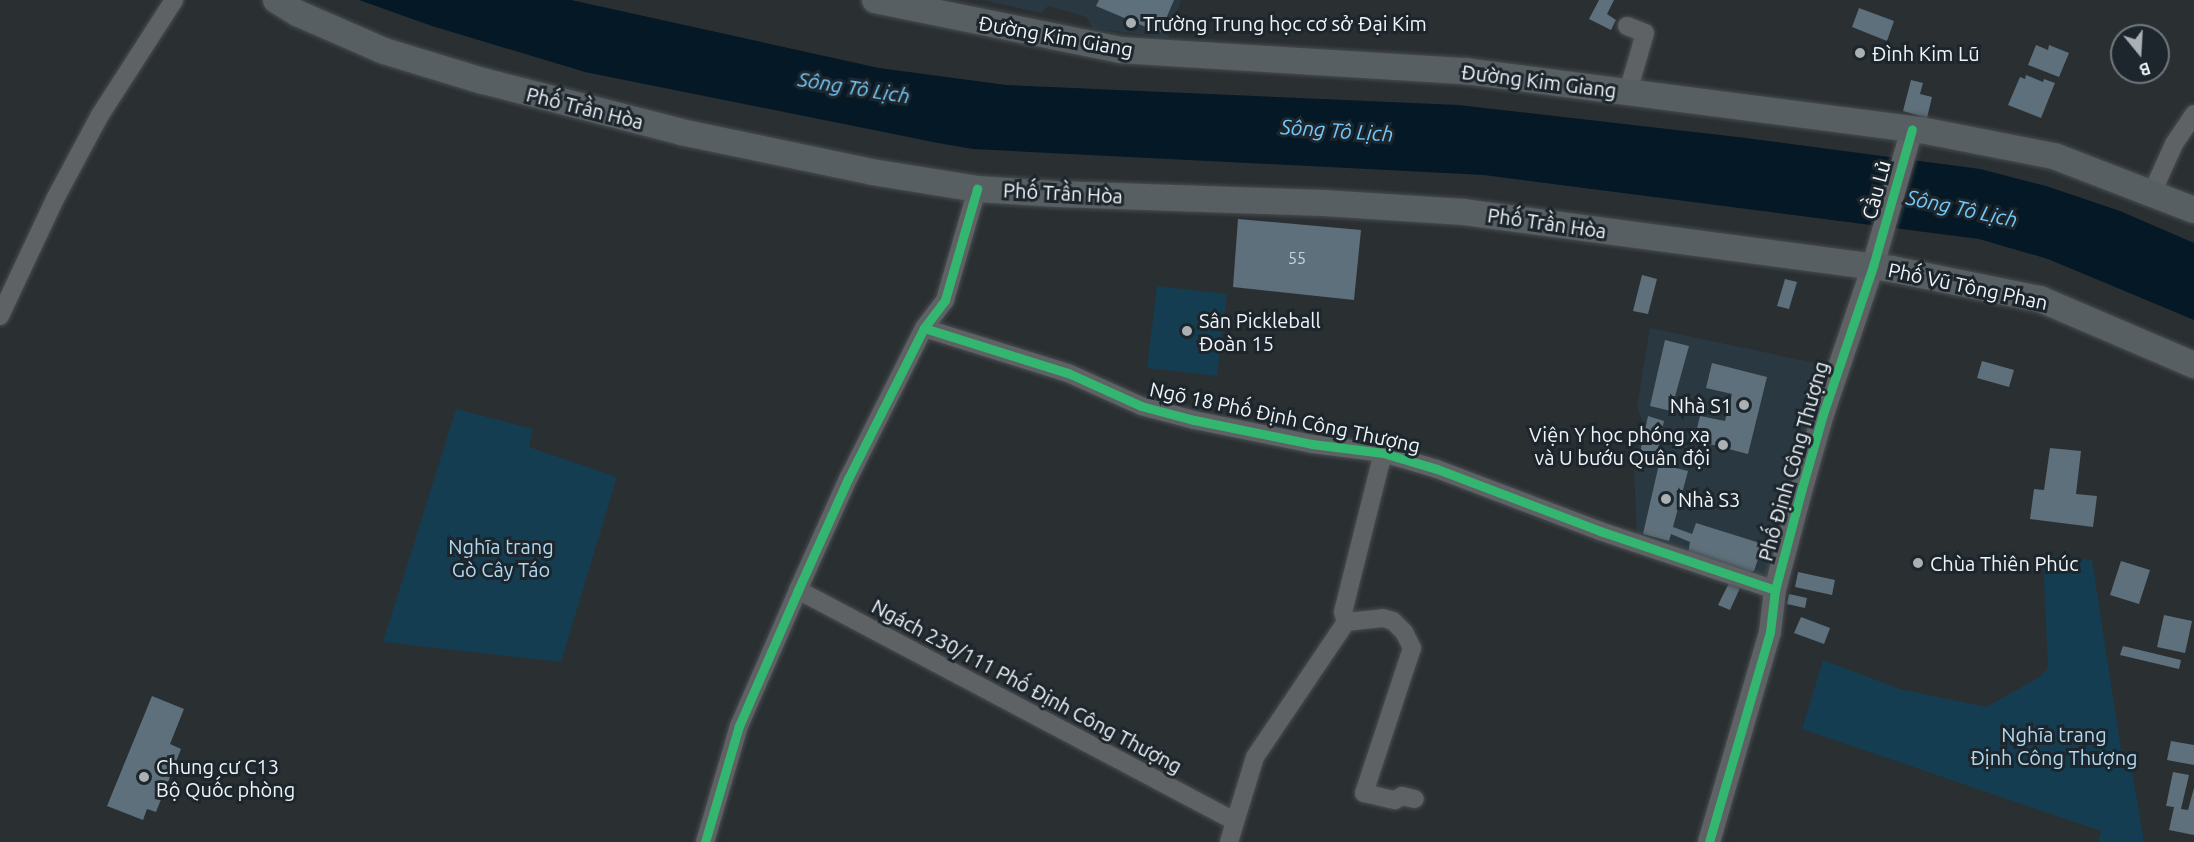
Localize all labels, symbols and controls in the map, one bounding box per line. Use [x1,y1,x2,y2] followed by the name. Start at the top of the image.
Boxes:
[977,11,1135,61] street label: Đường Kim Giang
[1143,11,1427,35] place label: Trường Trung học cơ sở Đại Kim
[1124,16,1138,30] marker: Trường Trung học cơ sở Đại Kim
[2110,24,2170,84] north arrow
[1872,41,1980,65] place label: Đình Kim Lũ
[1853,46,1867,60] marker: Đình Kim Lũ
[2137,59,2153,79] text: B
[1460,60,1618,102] street label: Đường Kim Giang
[796,66,912,108] water label: Sông Tô Lịch
[524,82,646,134] street label: Phố Trần Hòa
[1280,113,1394,147] water label: Sông Tô Lịch
[1857,158,1895,222] street label: Cầu Lủ
[1003,178,1123,208] street label: Phố Trần Hòa
[1904,184,2020,232] water label: Sông Tô Lịch
[1486,203,1608,243] street label: Phố Trần Hòa
[1288,248,1306,268] house number: 55
[1886,257,2050,315] street label: Phố Vũ Tông Phan
[1199,308,1321,355] place label: Sân Pickleball Đoàn 15
[1180,324,1194,338] marker: Sân Pickleball Đoàn 15
[1753,358,1833,564] street label: Phố Định Công Thượng
[1148,377,1422,457] street label: Ngõ 18 Phố Định Công Thượng
[1670,393,1732,417] place label: Nhà S1
[1737,398,1751,412] marker: Nhà S1
[1529,422,1710,469] place label: Viện Y học phóng xạ và U bướu Quân đội
[1714,436,1732,454] marker: Viện Y học phóng xạ và U bướu Quân đội
[1678,487,1740,511] place label: Nhà S3
[1659,492,1673,506] marker: Nhà S3
[448,535,554,582] park label: Nghĩa trang Gò Cây Táo
[1930,551,2078,575] place label: Chùa Thiên Phúc
[1911,556,1925,570] marker: Chùa Thiên Phúc
[868,594,1186,778] street label: Ngách 230/111 Phố Định Công Thượng
[1970,722,2138,769] park label: Nghĩa trang Định Công Thượng
[156,754,295,801] place label: Chung cư C13 Bộ Quốc phòng
[137,770,151,784] marker: Chung cư C13 Bộ Quốc phòng

